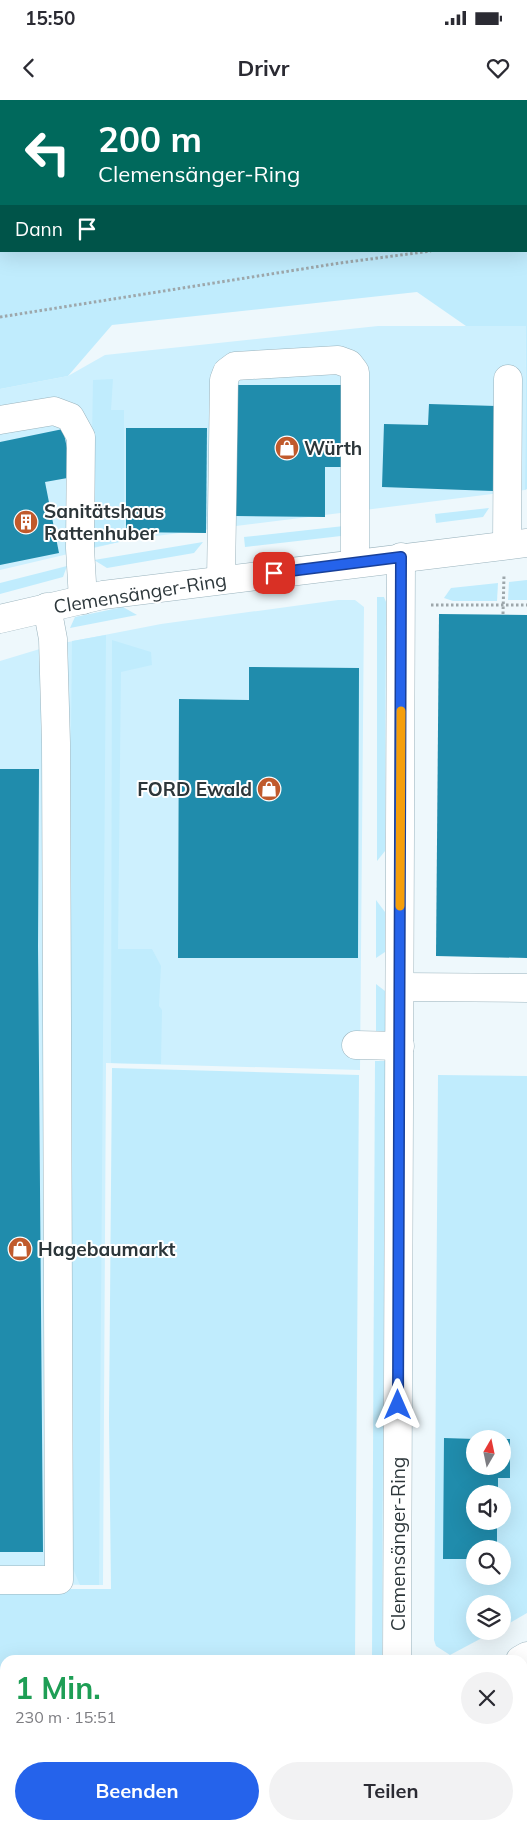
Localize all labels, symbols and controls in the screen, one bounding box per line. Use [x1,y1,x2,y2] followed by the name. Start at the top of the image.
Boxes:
[25,6,75,30] text: 15:50
[15,54,43,82] icon: back
[238,54,289,82] text: Drivr
[484,54,512,82] icon: heart
[98,117,202,161] text: 200 m
[15,120,80,185] icon: left
[98,160,300,188] text: Clemensänger-Ring
[73,215,101,243] icon: arrive
[15,217,63,241] text: Dann
[274,435,300,461] shop icon: Würth
[304,436,362,460] place label: Würth
[44,499,164,545] place label: Sanitätshaus Rattenhuber
[13,509,39,535] building icon: Sanitätshaus Rattenhuber
[253,552,295,594] pin
[260,559,288,587] icon: arrive
[52,567,228,619] street label: Clemensänger-Ring
[256,776,282,802] shop icon: FORD Ewald
[137,777,252,801] place label: FORD Ewald
[7,1236,33,1262] shop icon: Hagebaumarkt
[38,1237,175,1261] place label: Hagebaumarkt
[371,1378,423,1430] position arrow
[466,1430,511,1475] north arrow
[466,1430,511,1640] map controls
[386,1457,410,1631] street label: Clemensänger-Ring
[466,1485,511,1530] button: sound
[466,1540,511,1585] button: search
[466,1595,511,1640] button: layers
[15,1669,101,1707] text: 1 Min.
[461,1672,513,1724] button: close
[15,1707,116,1727] text: 230 m · 15:51
[15,1762,259,1820] button: Beenden
[269,1762,513,1820] button: Teilen

